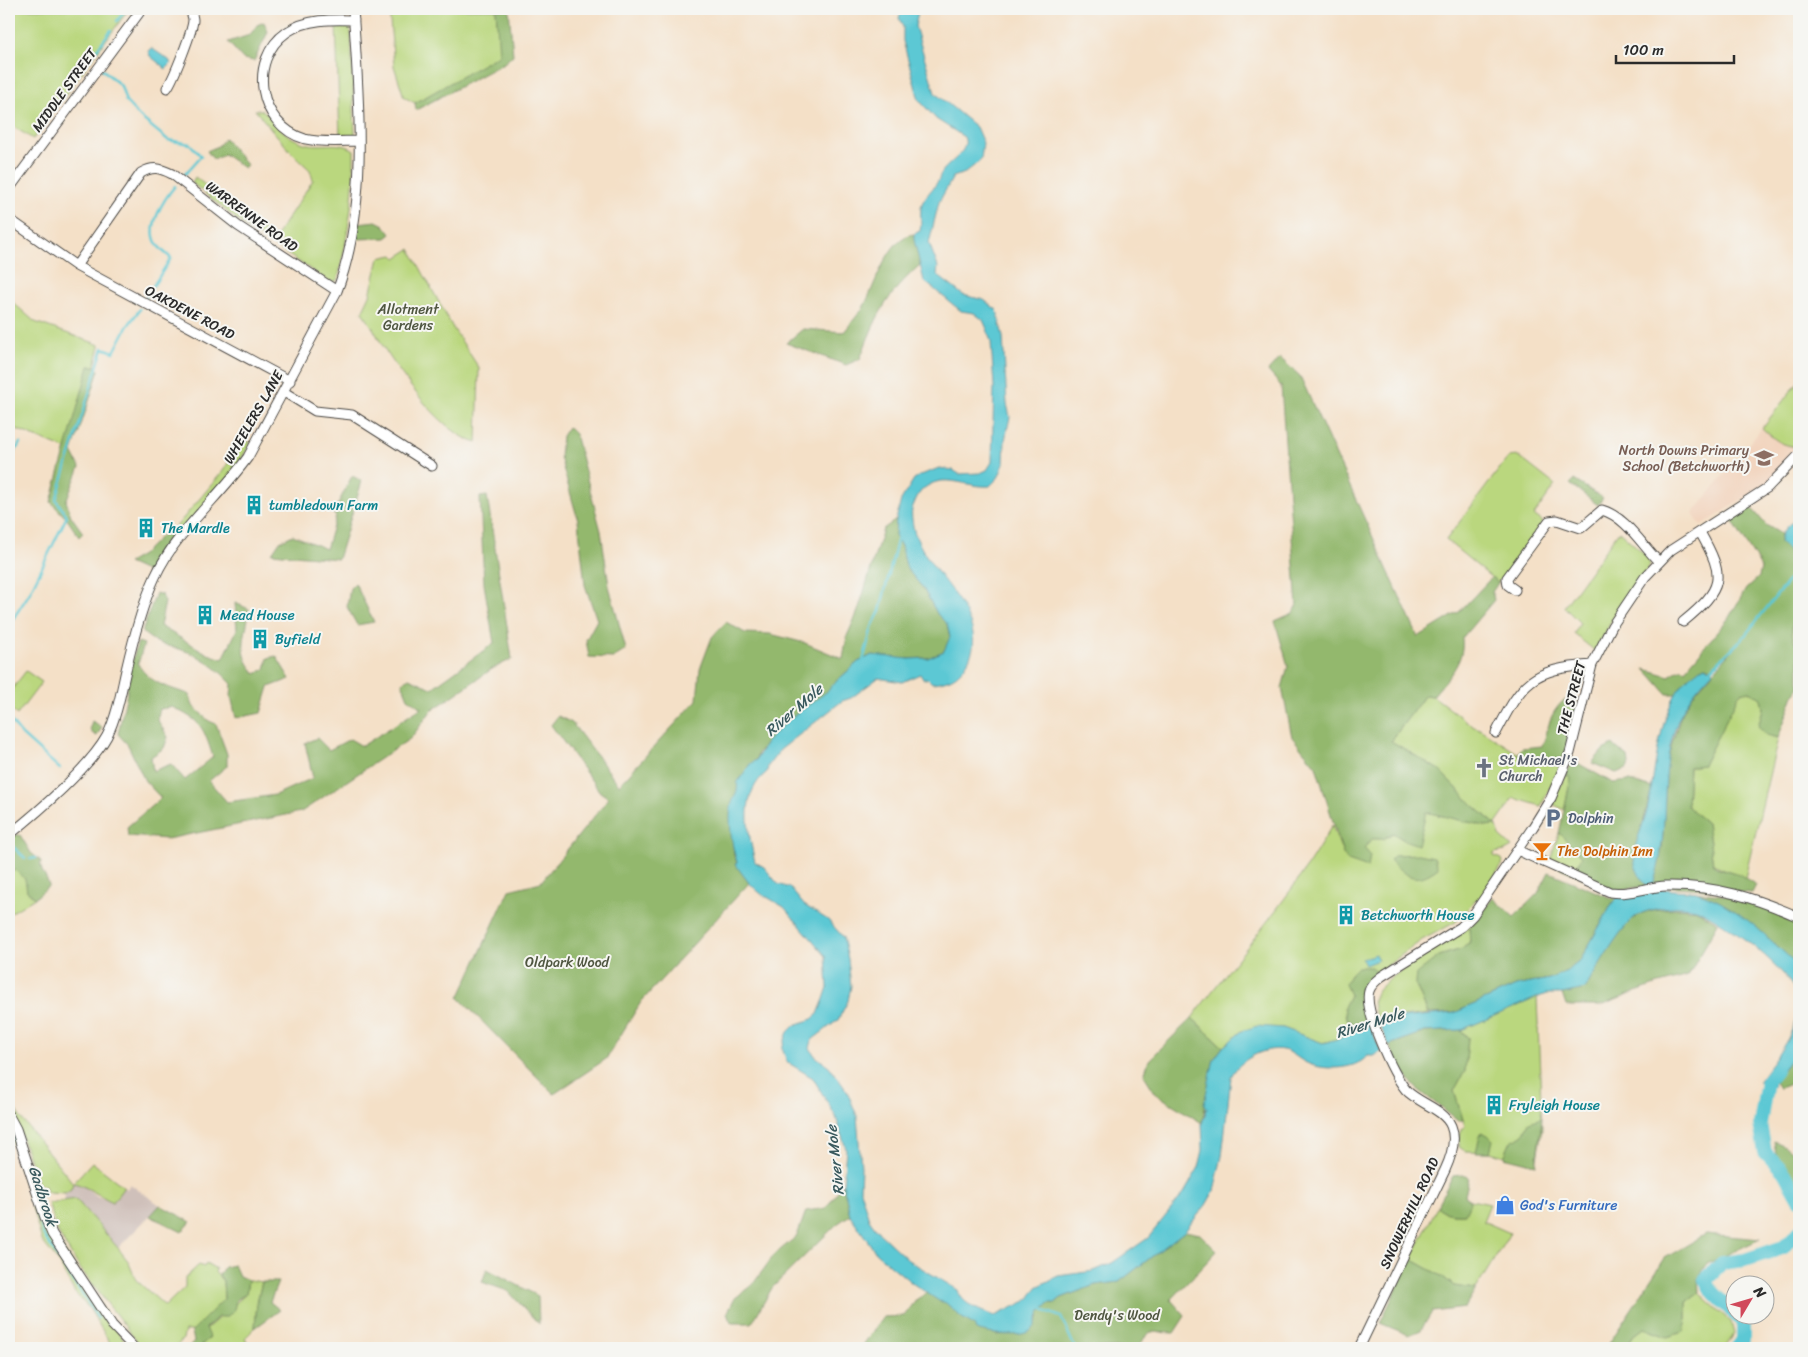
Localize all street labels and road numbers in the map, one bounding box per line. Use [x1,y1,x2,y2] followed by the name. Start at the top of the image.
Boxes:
[25,42,104,138] street label: MIDDLE STREET
[200,174,304,259] street label: WARRENNE ROAD
[140,278,240,347] street label: OAKDENE ROAD
[216,365,291,469] street label: WHEELERS LANE
[1550,657,1594,738] street label: THE STREET
[1373,1153,1447,1273] street label: SNOWERHILL ROAD

